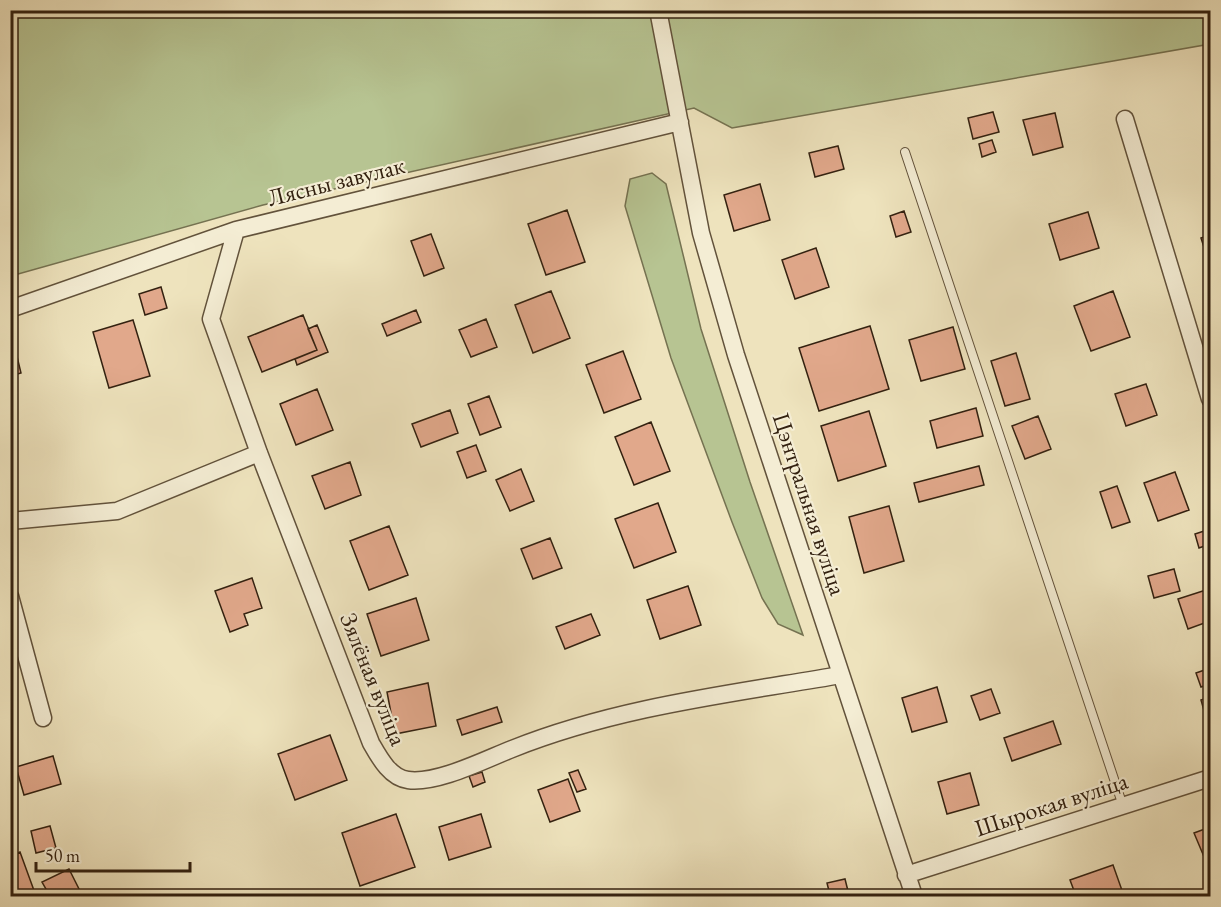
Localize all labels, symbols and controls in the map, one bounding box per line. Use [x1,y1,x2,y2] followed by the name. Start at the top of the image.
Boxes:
[264,149,408,213] street label: Лясны завулак
[766,409,854,599] street label: Цэнтральная вуліца
[333,608,415,750] street label: Зялёная вуліца
[971,765,1132,843] street label: Шырокая вуліца
[36,835,190,873] scale bar
[45,844,80,867] text: 50 m

